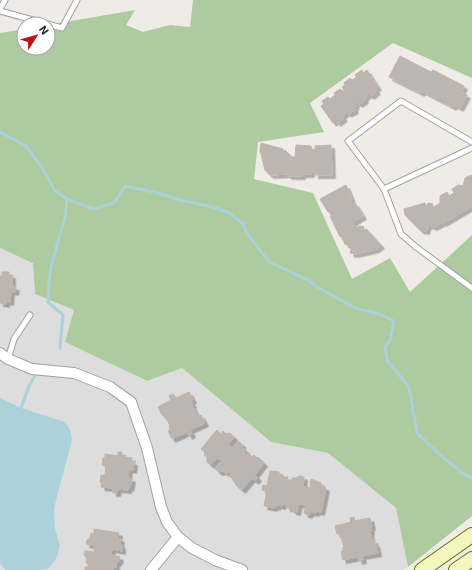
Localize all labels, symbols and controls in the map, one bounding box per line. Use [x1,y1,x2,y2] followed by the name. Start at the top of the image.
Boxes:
[16,16,56,56] north arrow
[37,23,52,37] text: N

